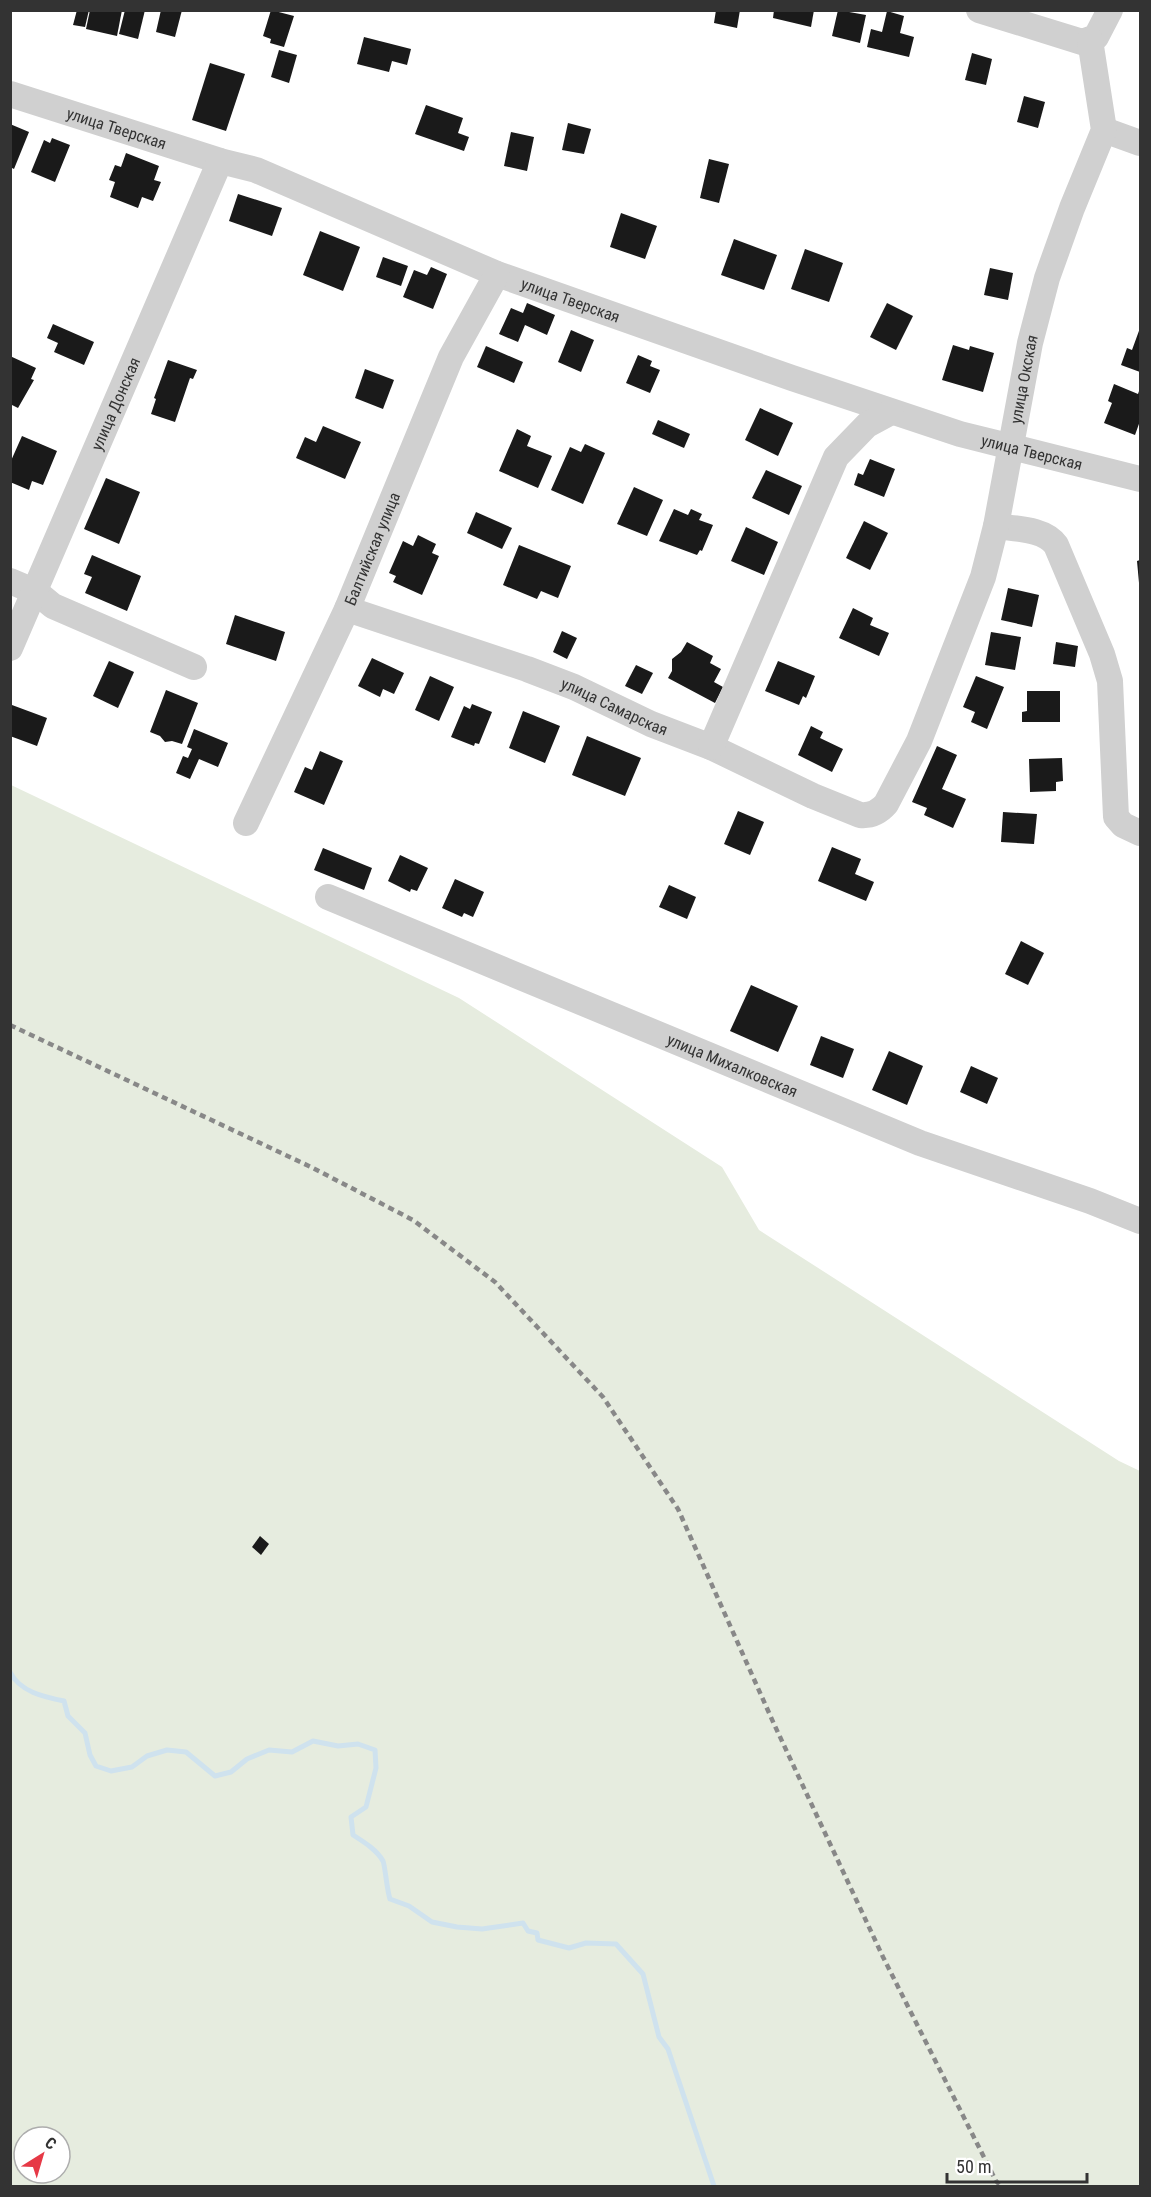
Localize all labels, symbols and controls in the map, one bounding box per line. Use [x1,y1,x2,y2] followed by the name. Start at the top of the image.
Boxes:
[64,104,169,153] street label: улица Тверская
[518,274,622,327] street label: улица Тверская
[1006,333,1042,425] street label: улица Окская
[87,354,144,453] street label: улица Донская
[979,431,1084,474] street label: улица Тверская
[341,489,404,608] street label: Балтийская улица
[558,674,670,740] street label: улица Самарская
[664,1030,800,1101] street label: улица Михалковская
[12,2125,72,2185] north arrow
[41,2133,60,2154] text: С
[947,2146,1086,2184] scale bar
[956,2156,991,2177] text: 50 m

